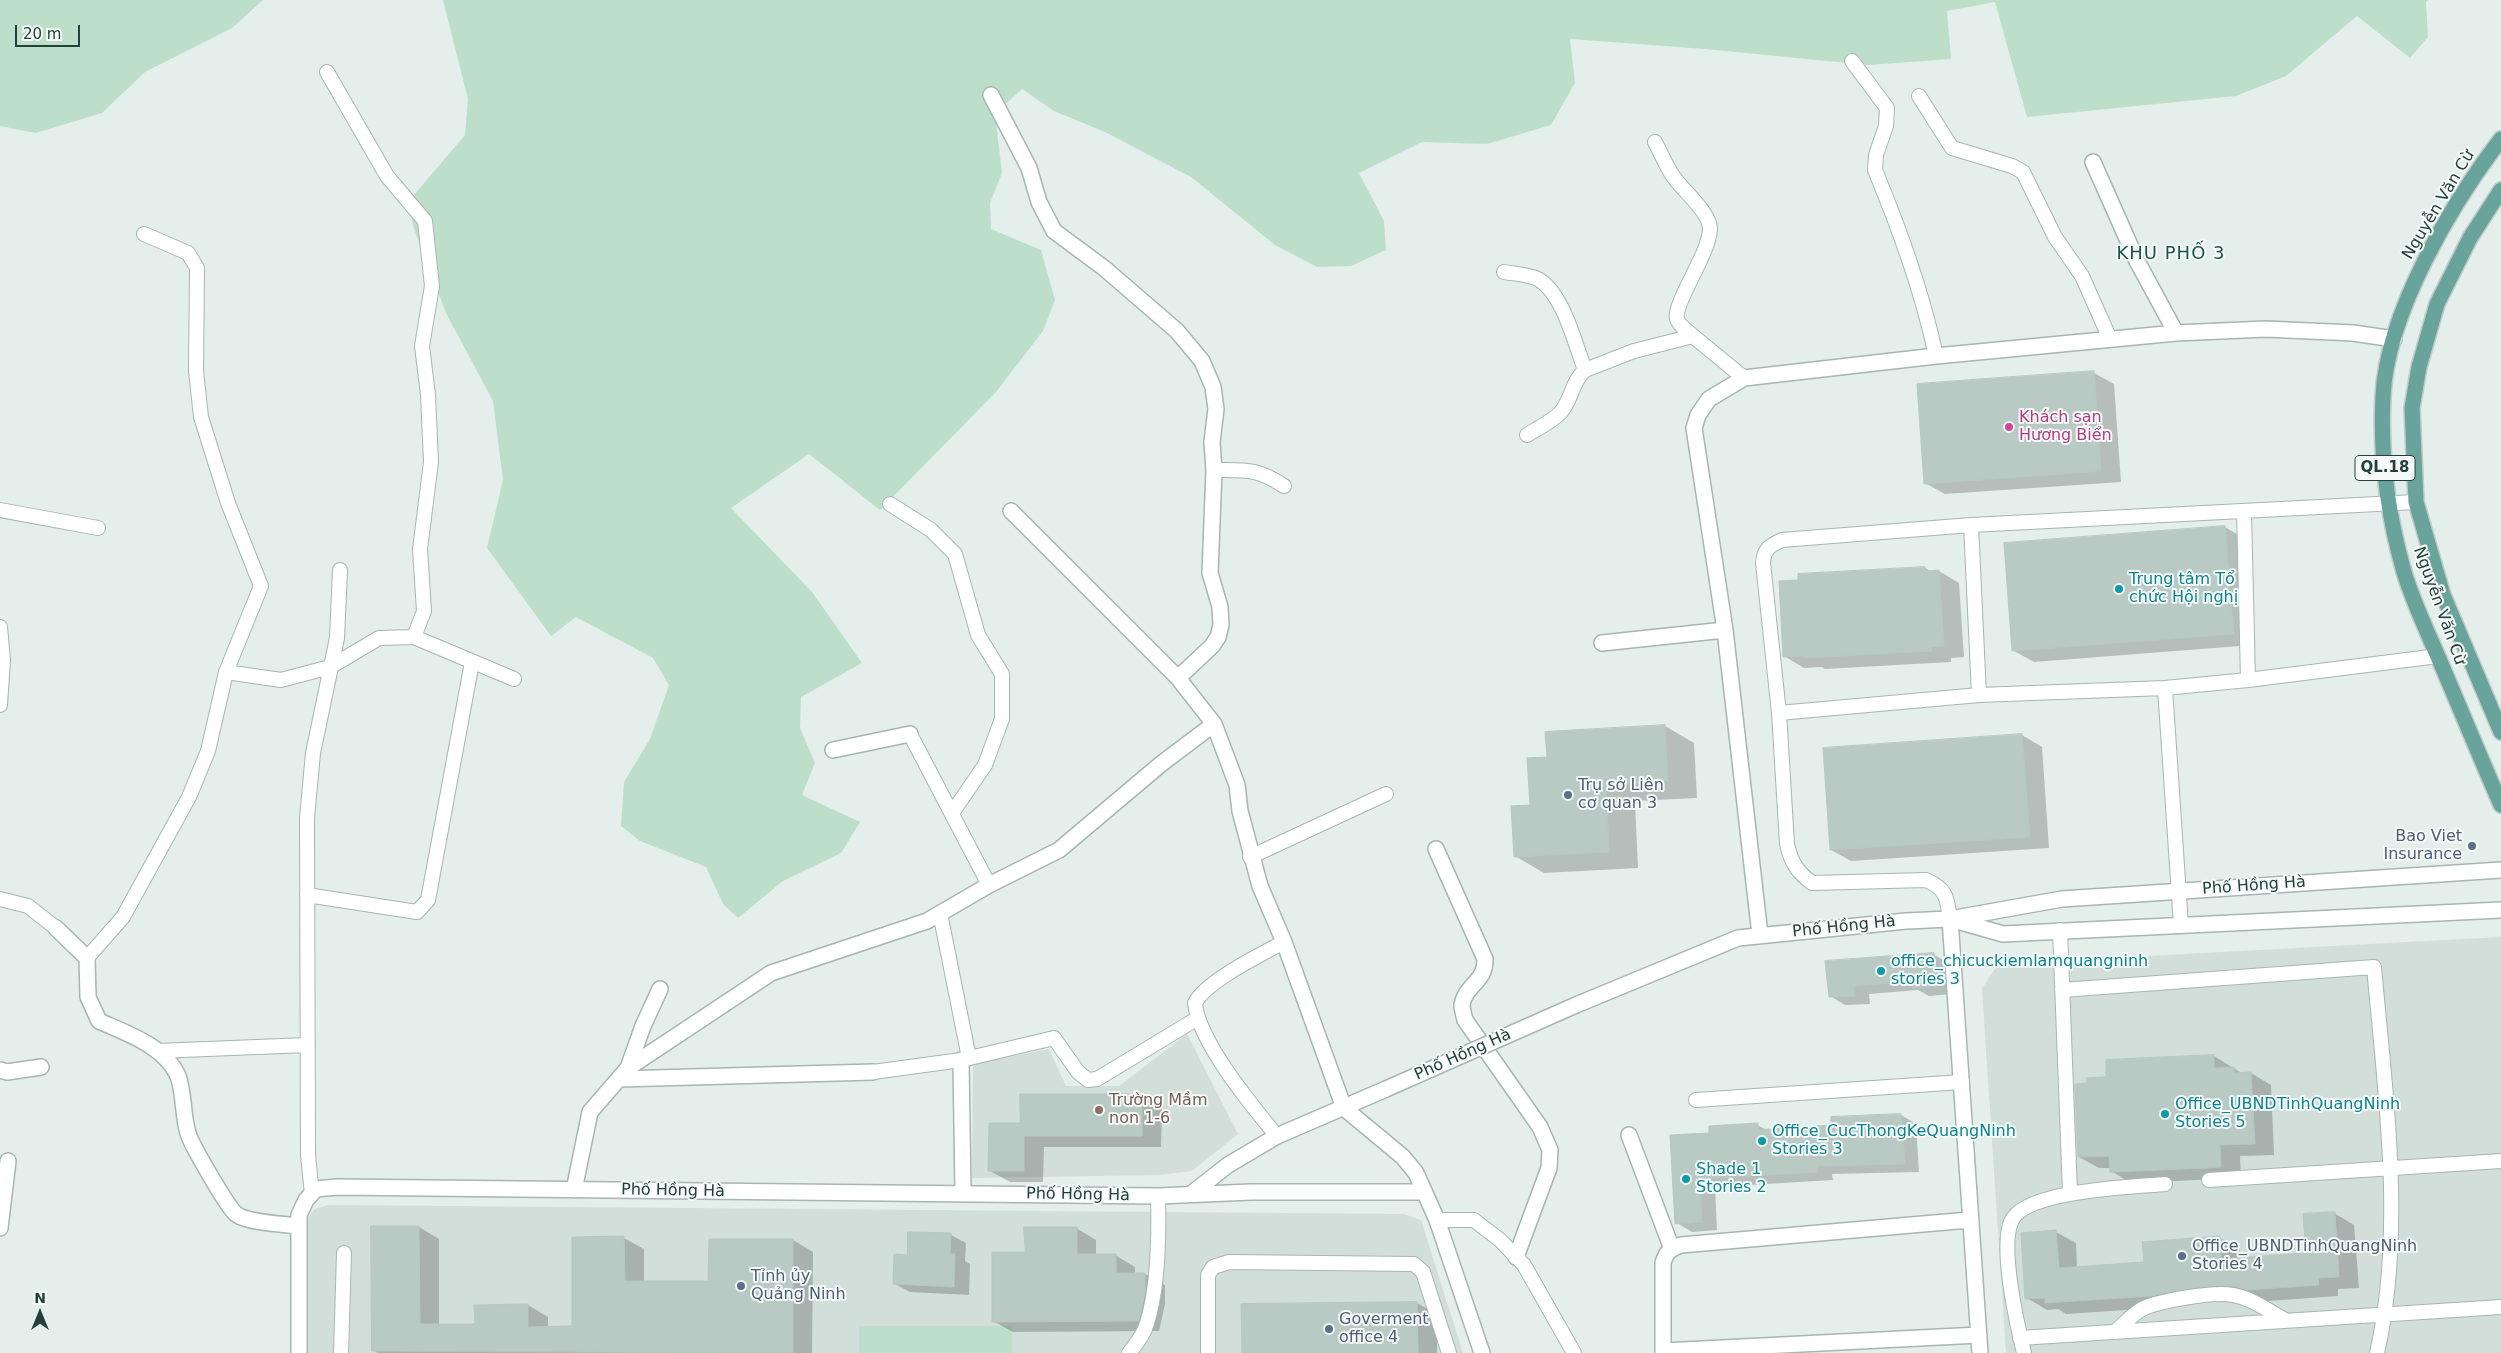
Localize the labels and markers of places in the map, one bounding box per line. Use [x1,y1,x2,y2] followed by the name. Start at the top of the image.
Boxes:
[2019,408,2112,446] place label: Khách sạn Hương Biển
[2003,421,2015,433] marker: Khách sạn Hương Biển
[2129,570,2238,608] place label: Trung tâm Tổ chức Hội nghị
[2113,583,2125,595] marker: Trung tâm Tổ chức Hội nghị
[1578,776,1664,814] place label: Trụ sở Liên cơ quan 3
[1562,789,1574,801] marker: Trụ sở Liên cơ quan 3
[2384,827,2462,865] place label: Bao Viet Insurance
[2466,840,2478,852] marker: Bao Viet Insurance
[1891,952,2148,990] place label: office_chicuckiemlamquangninh stories 3
[1875,965,1887,977] marker: office_chicuckiemlamquangninh stories 3
[1109,1091,1208,1129] place label: Trường Mầm non 1-6
[2175,1095,2400,1133] place label: Office_UBNDTinhQuangNinh Stories 5
[1093,1104,1105,1116] marker: Trường Mầm non 1-6
[2159,1108,2171,1120] marker: Office_UBNDTinhQuangNinh Stories 5
[1772,1122,2016,1160] place label: Office_CucThongKeQuangNinh Stories 3
[1756,1135,1768,1147] marker: Office_CucThongKeQuangNinh Stories 3
[1696,1160,1767,1198] place label: Shade 1 Stories 2
[1680,1173,1692,1185] marker: Shade 1 Stories 2
[2192,1237,2417,1275] place label: Office_UBNDTinhQuangNinh Stories 4
[2176,1250,2188,1262] marker: Office_UBNDTinhQuangNinh Stories 4
[751,1267,846,1305] place label: Tỉnh ủy Quảng Ninh
[735,1280,747,1292] marker: Tỉnh ủy Quảng Ninh
[1339,1310,1429,1348] place label: Goverment office 4
[1323,1323,1335,1335] marker: Goverment office 4

